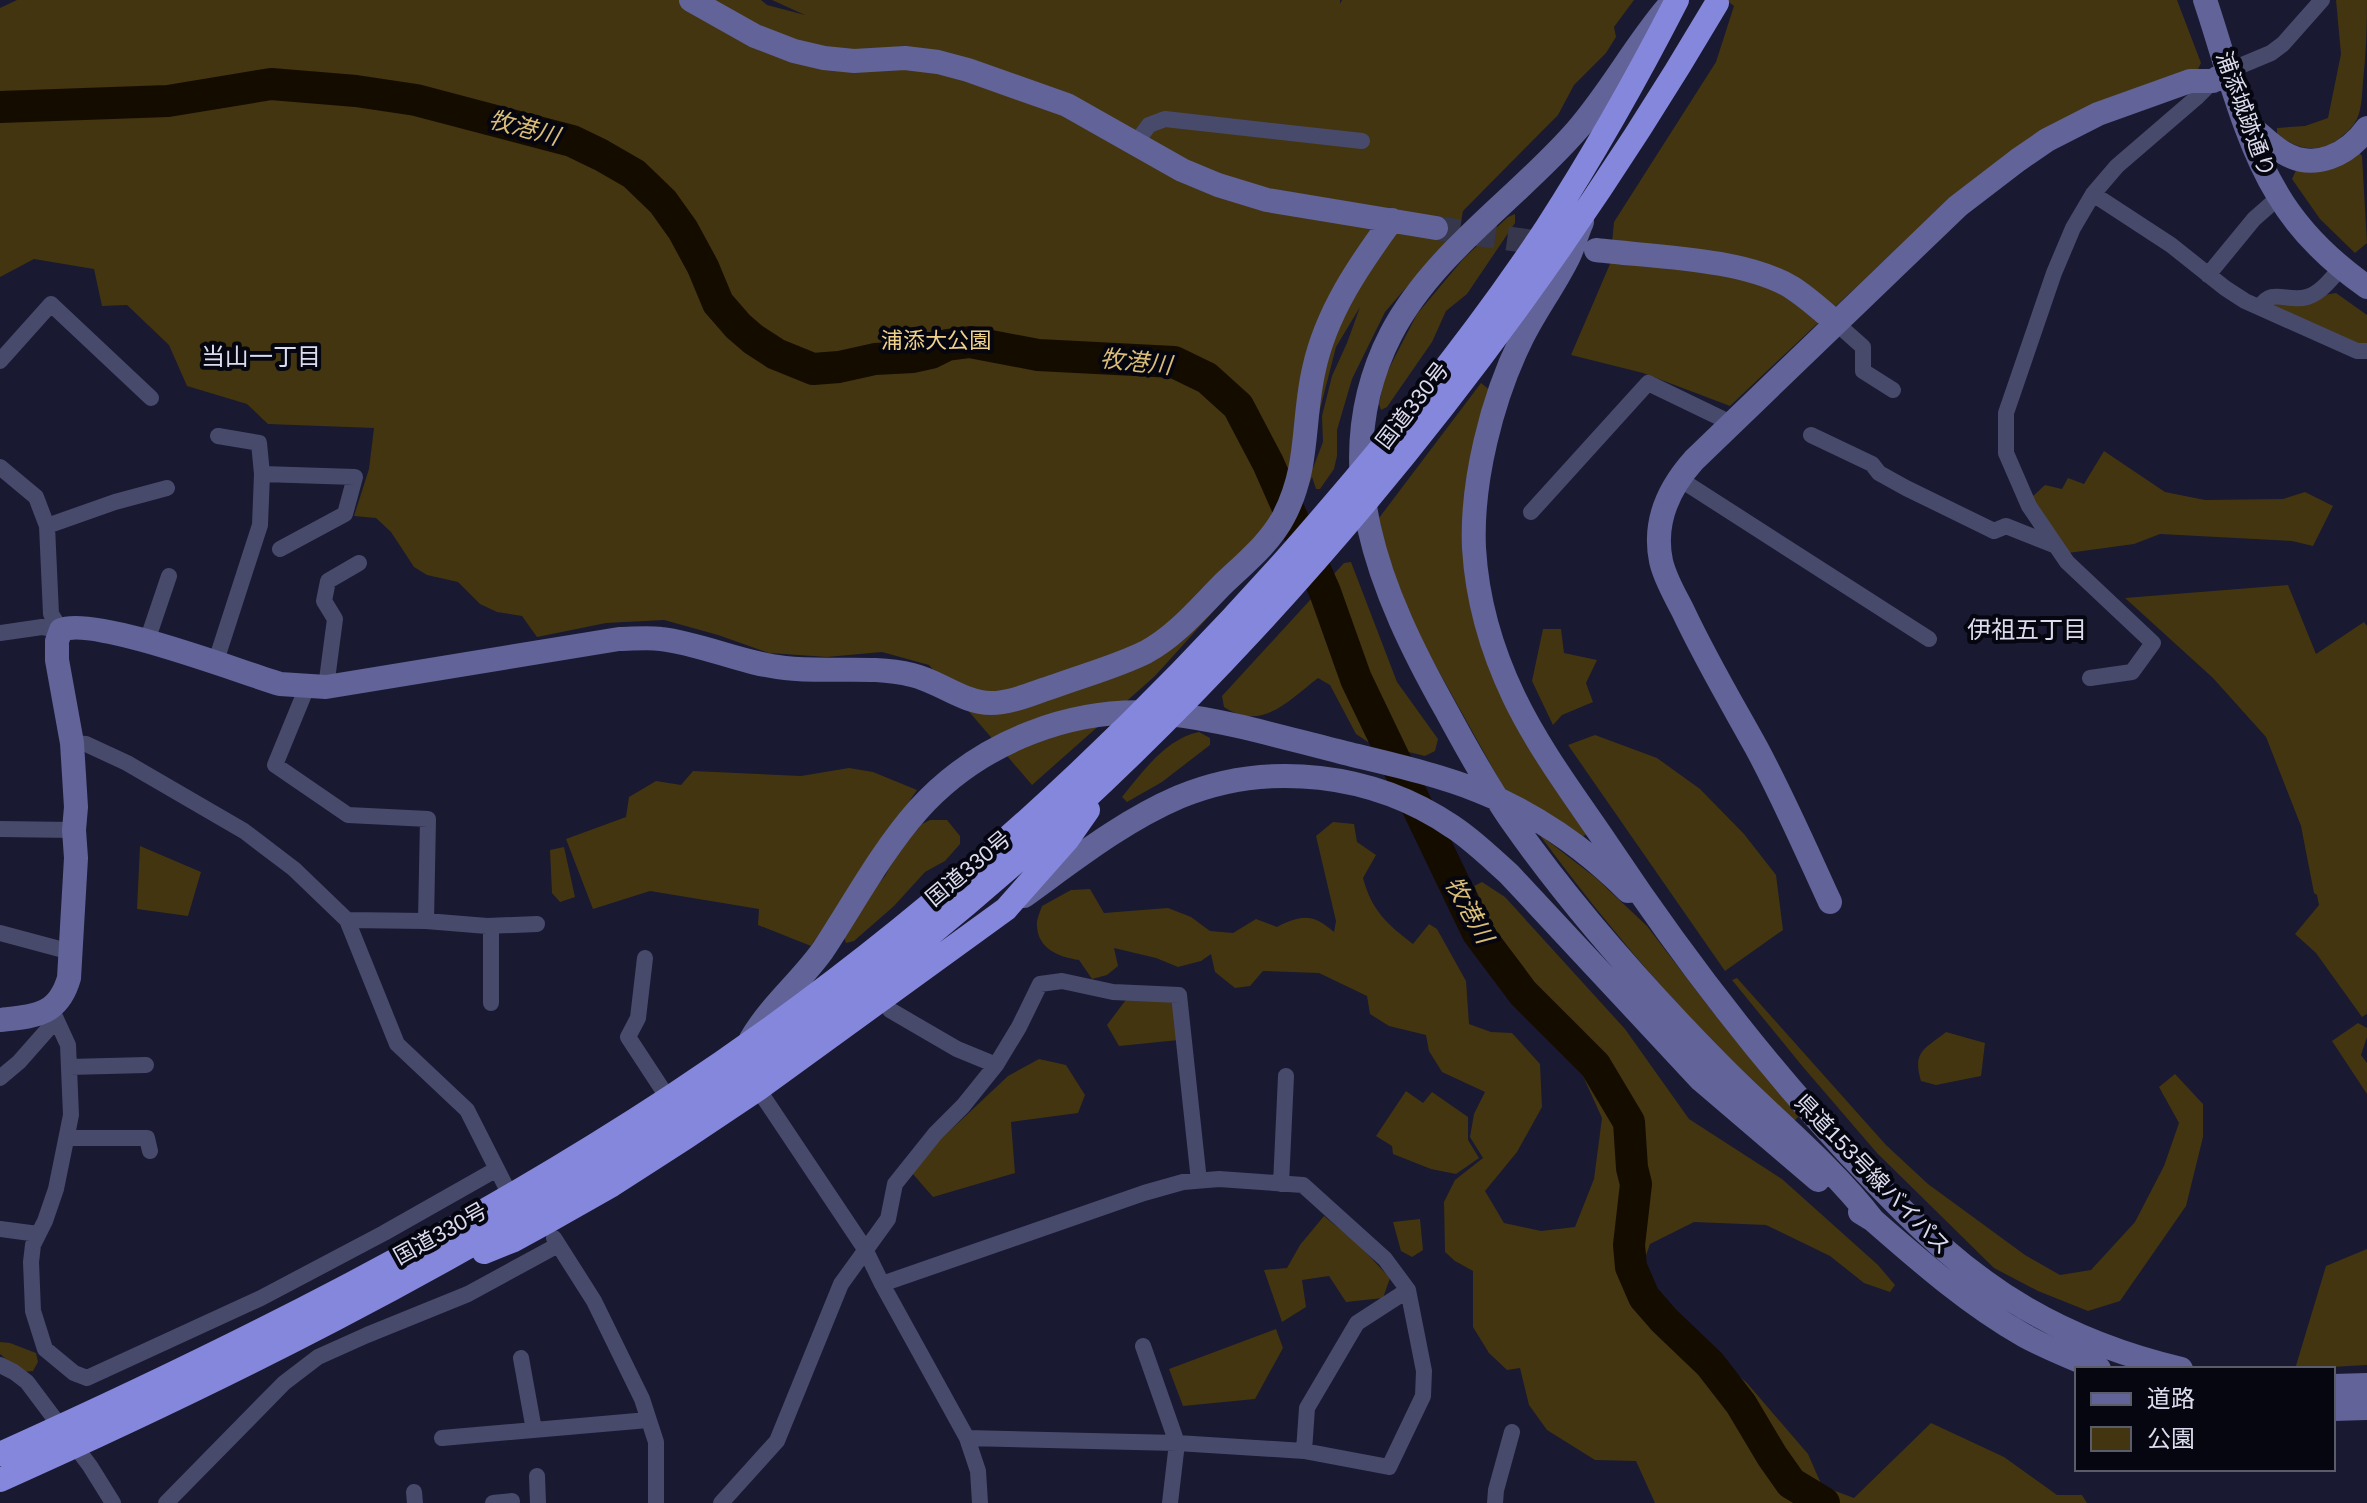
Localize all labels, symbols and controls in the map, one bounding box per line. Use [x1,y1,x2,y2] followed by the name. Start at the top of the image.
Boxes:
[2211,48,2280,180] street label: 浦添城跡通り
[486,105,565,151] water label: 牧港川
[881,328,991,353] park label: 浦添大公園
[201,343,321,370] district label: 当山一丁目
[1099,344,1176,379] water label: 牧港川
[1371,357,1454,453] street label: 国道330号
[1967,616,2087,643] district label: 伊祖五丁目
[921,826,1016,911] street label: 国道330号
[1440,872,1500,950] water label: 牧港川
[1790,1089,1955,1259] street label: 県道153号線バイパス
[389,1198,491,1269] street label: 国道330号
[2075,1367,2335,1471] legend
[2147,1385,2195,1412] text: 道路
[2147,1425,2195,1452] text: 公園

